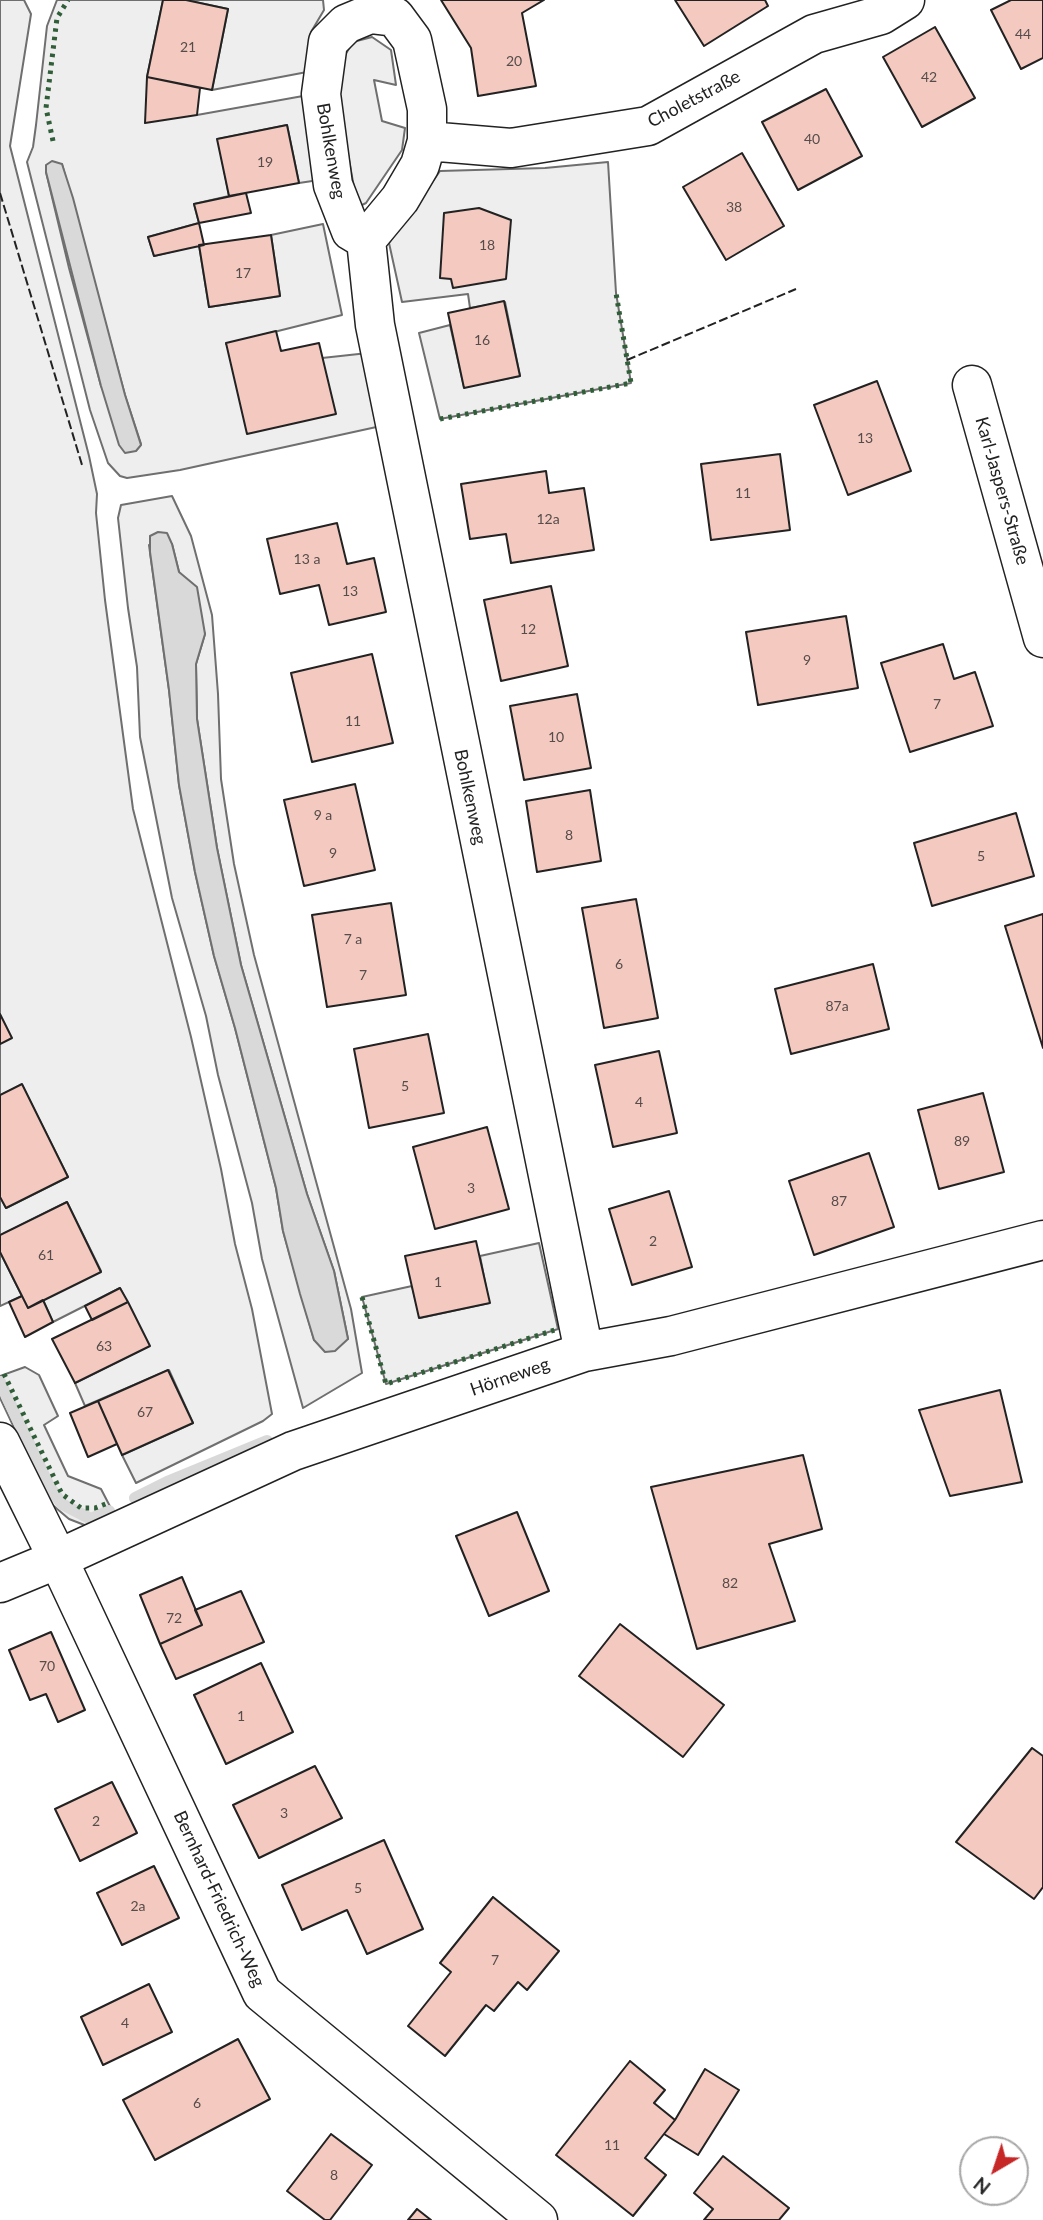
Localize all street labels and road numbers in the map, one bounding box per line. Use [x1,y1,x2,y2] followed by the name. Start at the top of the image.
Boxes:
[644,66,744,132] street label: Choletstraße
[312,101,350,201] street label: Bohlkenweg
[971,414,1033,568] street label: Karl-Jaspers-Straße
[449,747,491,847] street label: Bohlkenweg
[467,1353,553,1401] street label: Hörneweg
[169,1808,269,1990] street label: Bernhard-Friedrich-Weg

